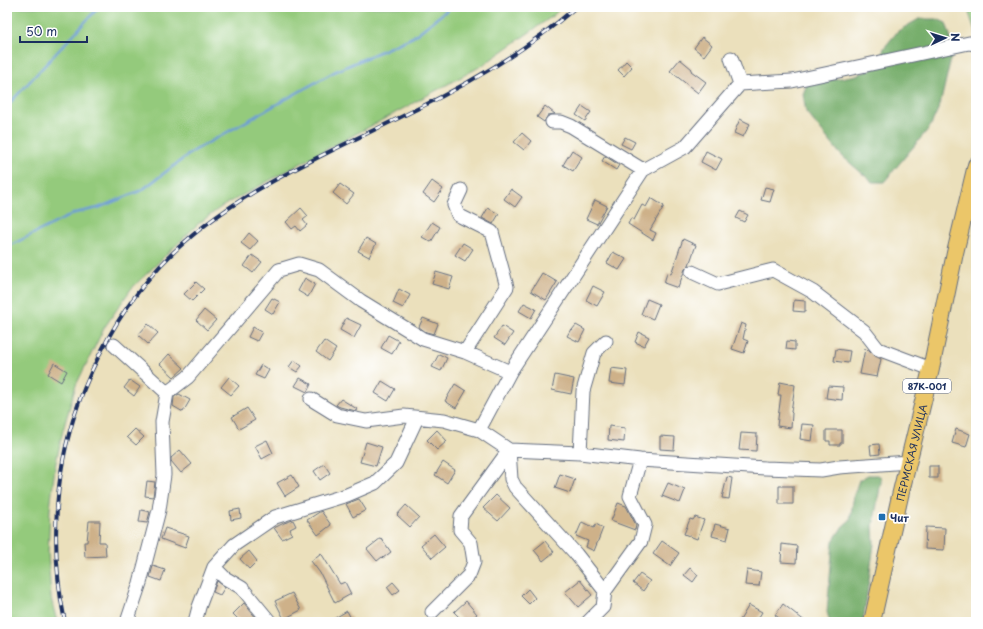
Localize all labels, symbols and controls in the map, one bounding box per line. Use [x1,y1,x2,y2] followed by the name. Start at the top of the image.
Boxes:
[20,18,87,44] scale bar
[925,18,965,58] north arrow
[26,22,57,40] text: 50 m
[947,32,964,42] text: N
[903,379,951,393] road number: 87К-001
[892,402,930,502] street label: ПЕРМСКАЯ УЛИЦА
[890,510,910,525] place label: Чит
[877,512,887,522] marker: Чит

